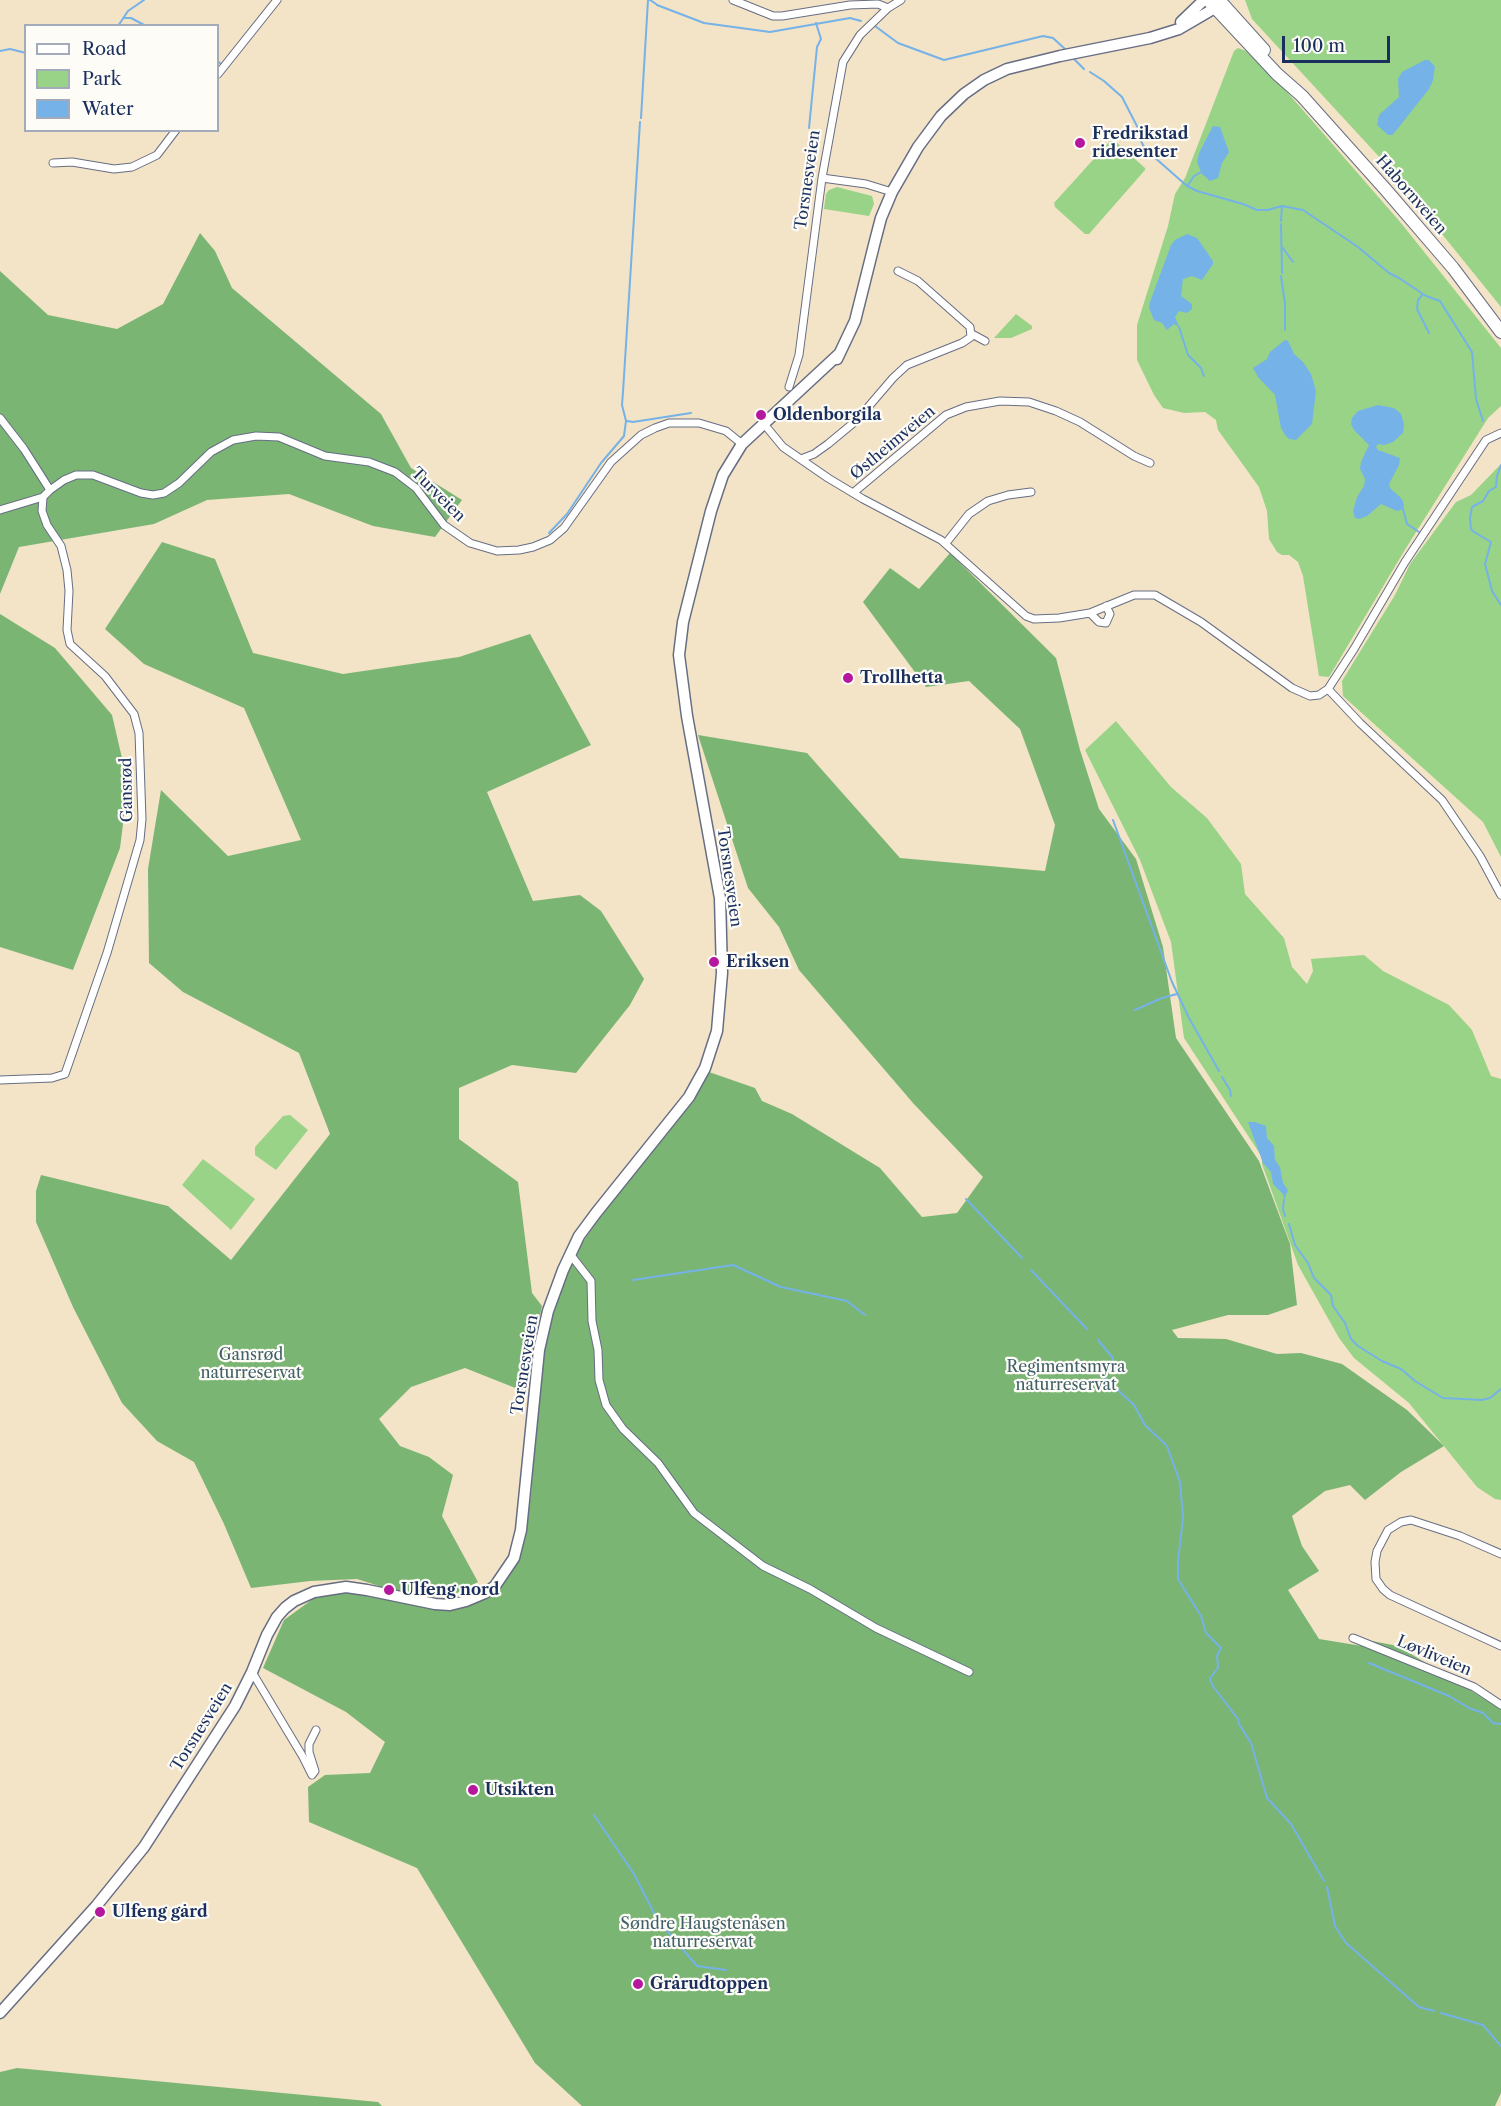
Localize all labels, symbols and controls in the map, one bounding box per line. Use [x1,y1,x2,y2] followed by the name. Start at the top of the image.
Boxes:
[24,24,219,132] legend
[1285,24,1393,62] scale bar
[1293,35,1345,57] text: 100 m
[82,38,127,60] text: Road
[82,68,121,90] text: Park
[82,98,134,120] text: Water
[1092,124,1188,162] place label: Fredrikstad ridesenter
[791,129,825,231] street label: Torsnesveien
[1073,136,1087,150] marker: Fredrikstad ridesenter
[1371,151,1451,239] street label: Habornveien
[847,402,939,484] street label: Østheimveien
[773,405,882,425] place label: Oldenborgila
[754,408,768,422] marker: Oldenborgila
[407,464,469,526] street label: Turveien
[860,668,943,688] place label: Trollhetta
[841,671,855,685] marker: Trollhetta
[117,758,137,822] street label: Gansrød
[712,826,746,928] street label: Torsnesveien
[726,952,790,972] place label: Eriksen
[707,955,721,969] marker: Eriksen
[508,1314,542,1416] street label: Torsnesveien
[200,1345,302,1383] park label: Gansrød naturreservat
[1007,1357,1125,1395] park label: Regimentsmyra naturreservat
[401,1580,499,1600] place label: Ulfeng nord
[382,1583,396,1597] marker: Ulfeng nord
[1394,1632,1474,1680] street label: Løvliveien
[167,1679,237,1775] street label: Torsnesveien
[485,1780,554,1800] place label: Utsikten
[466,1783,480,1797] marker: Utsikten
[112,1902,208,1922] place label: Ulfeng gård
[93,1905,107,1919] marker: Ulfeng gård
[620,1914,786,1952] park label: Søndre Haugstenåsen naturreservat
[650,1974,768,1994] place label: Grårudtoppen
[631,1977,645,1991] marker: Grårudtoppen

